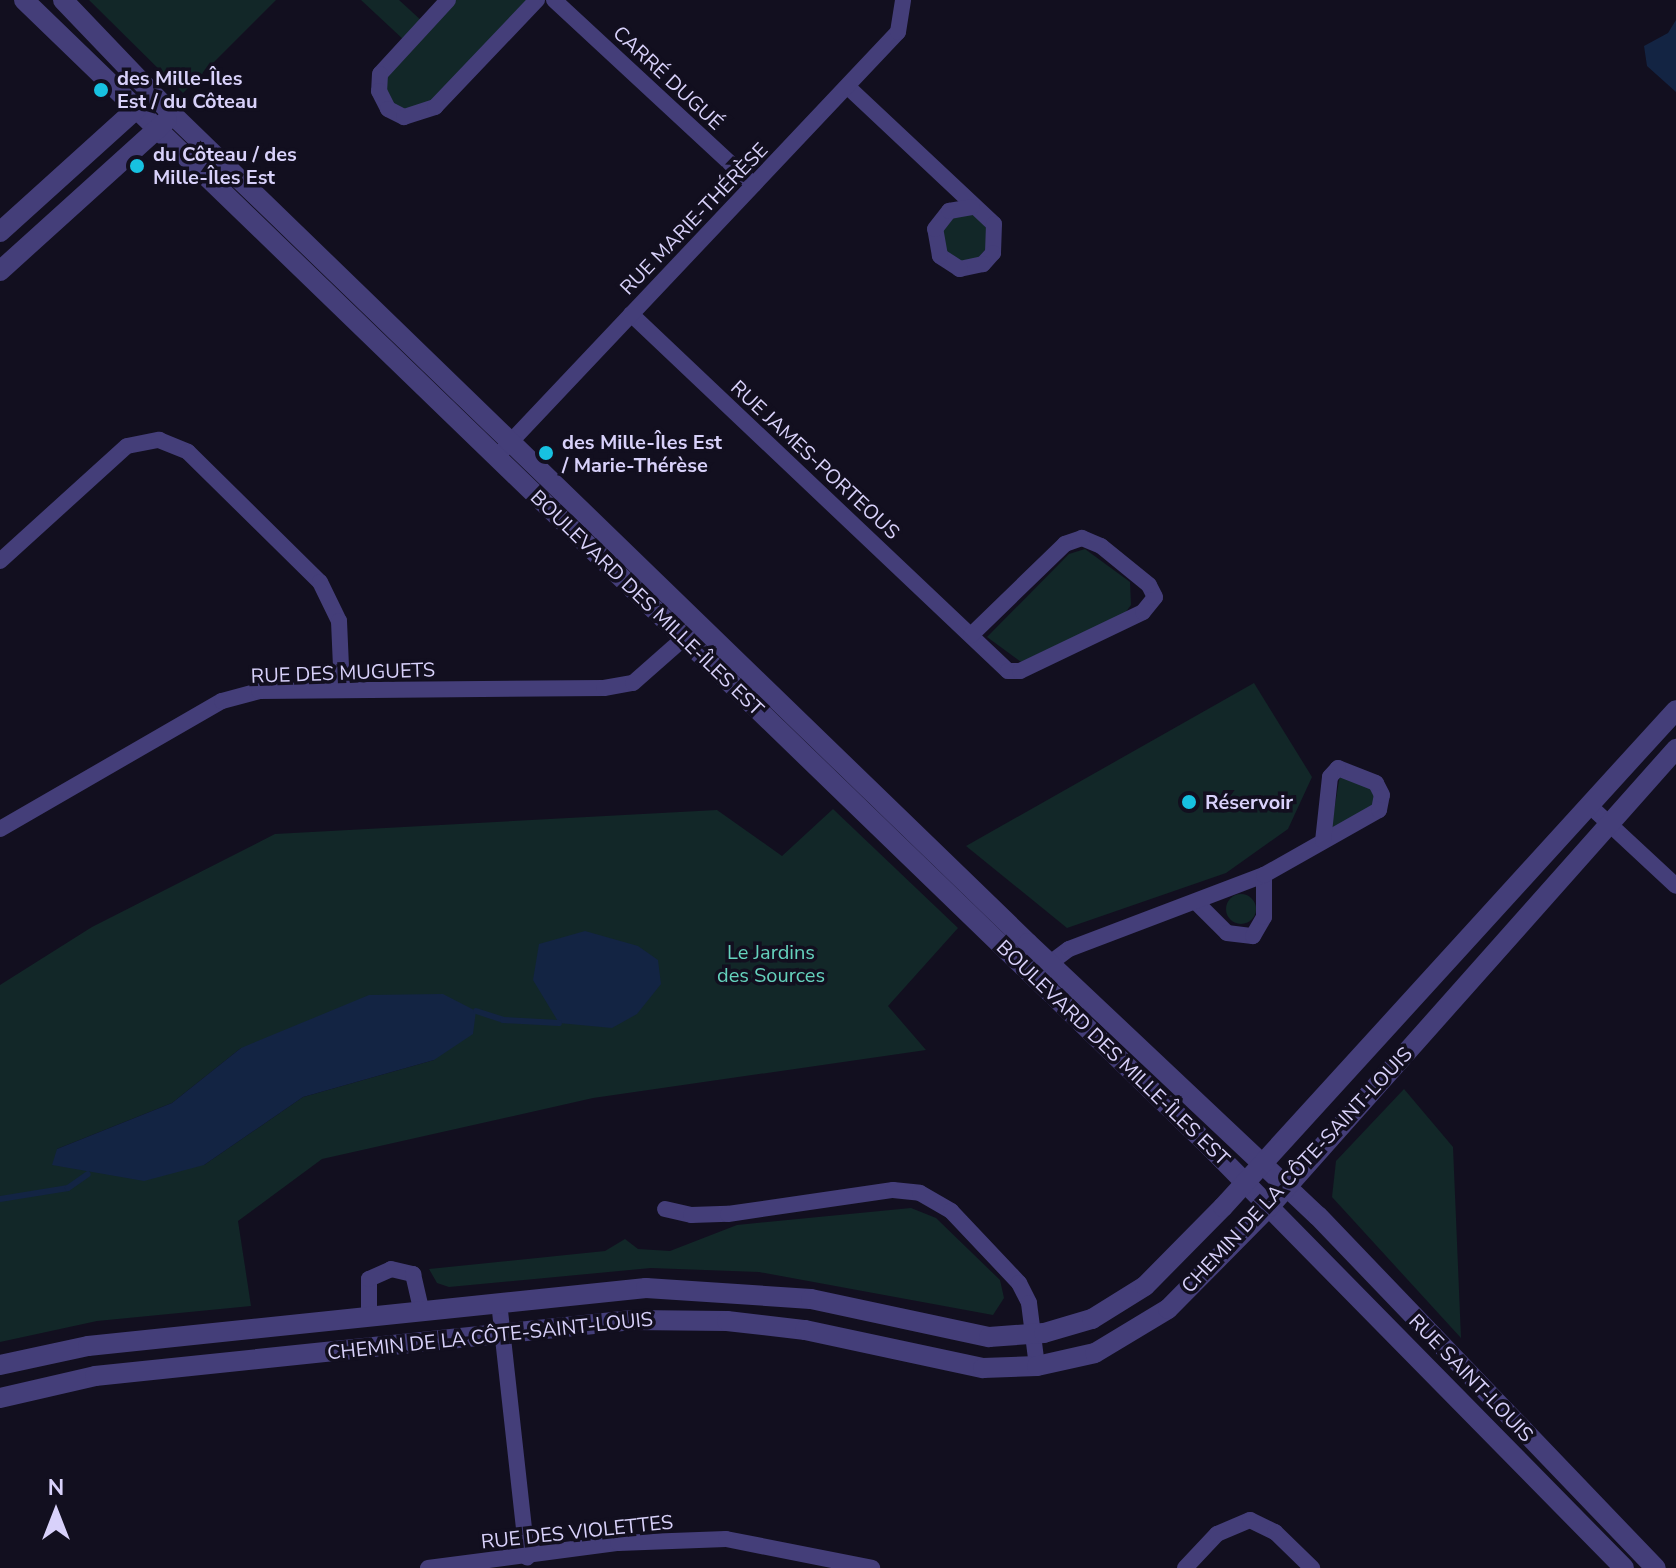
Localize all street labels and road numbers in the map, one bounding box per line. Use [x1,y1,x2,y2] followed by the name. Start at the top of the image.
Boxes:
[608,21,728,135] street label: CARRÉ DUGUÉ
[615,138,773,300] street label: RUE MARIE-THÉRÈSE
[726,376,904,544] street label: RUE JAMES-PORTEOUS
[526,485,768,721] street label: BOULEVARD DES MILLE-ÎLES EST
[250,658,436,688] street label: RUE DES MUGUETS
[992,935,1234,1171] street label: BOULEVARD DES MILLE-ÎLES EST
[1177,1042,1417,1298] street label: CHEMIN DE LA CÔTE-SAINT-LOUIS
[326,1307,654,1365] street label: CHEMIN DE LA CÔTE-SAINT-LOUIS
[1404,1309,1538,1447] street label: RUE SAINT-LOUIS
[480,1510,674,1554] street label: RUE DES VIOLETTES

